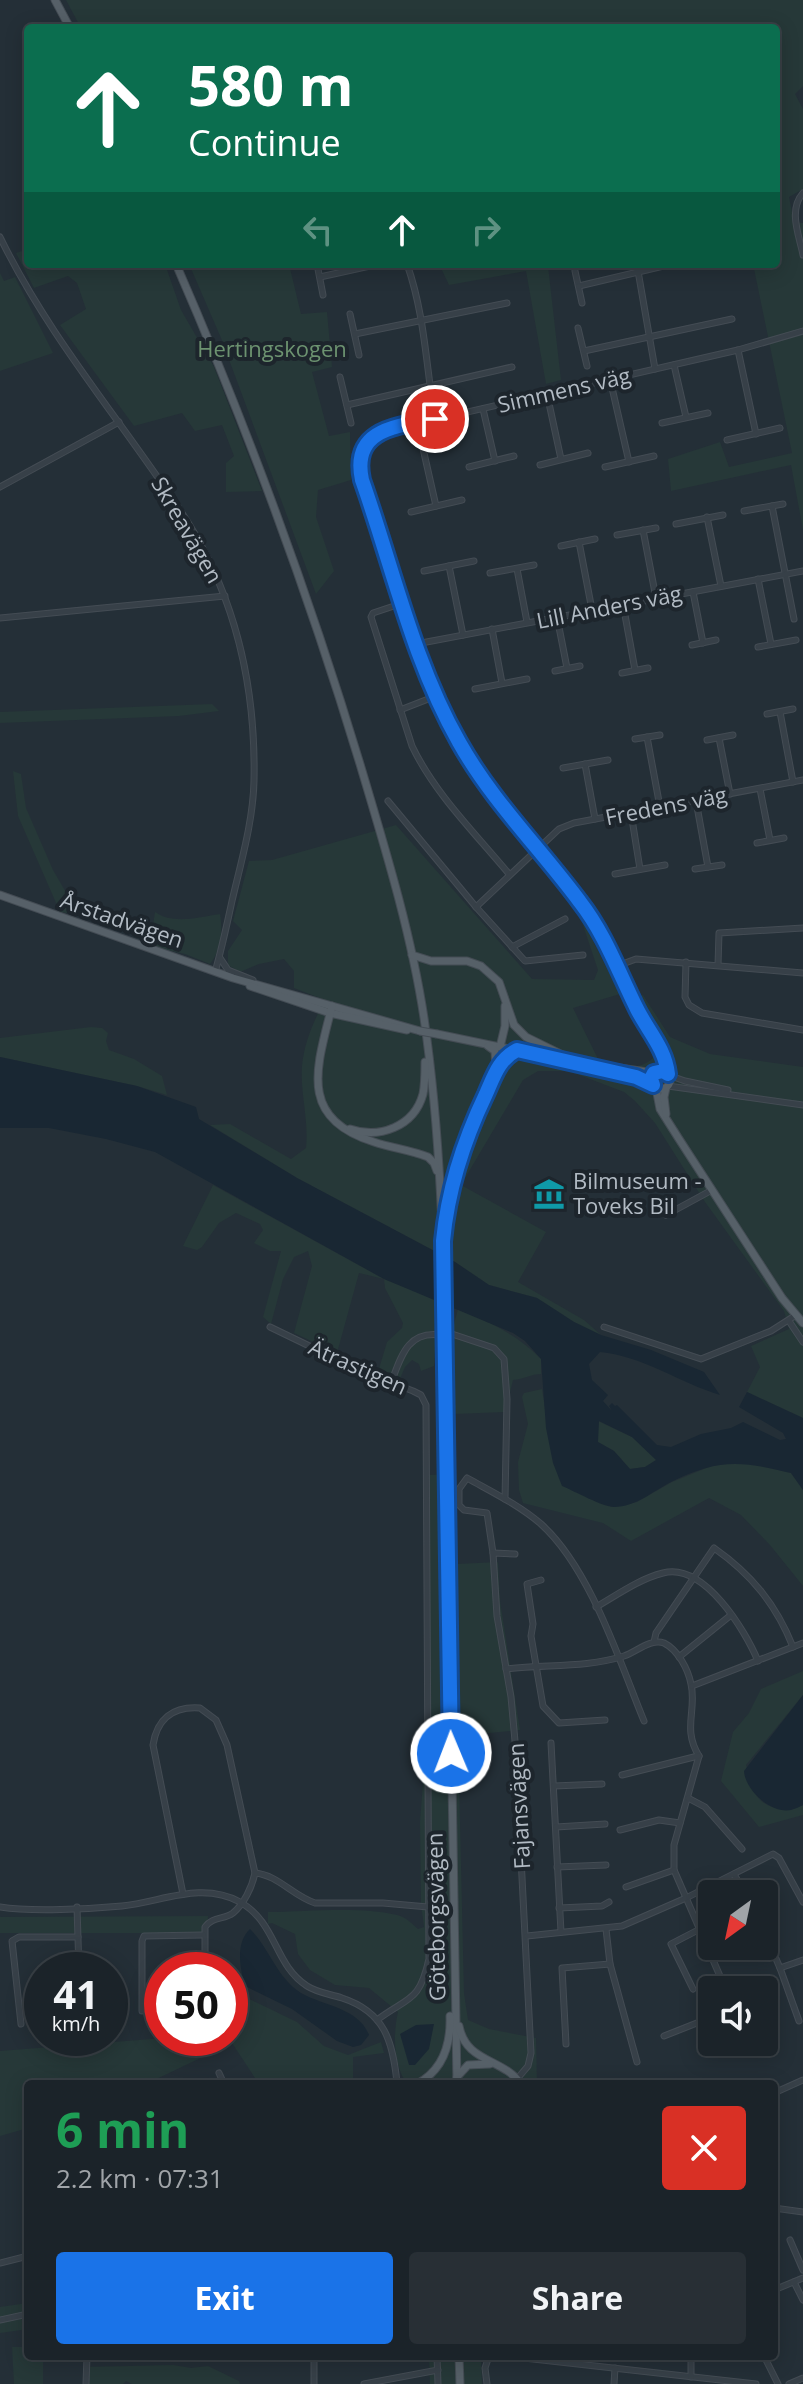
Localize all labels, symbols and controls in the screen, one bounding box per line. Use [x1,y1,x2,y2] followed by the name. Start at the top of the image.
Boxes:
[188,46,354,122] text: 580 m
[56,56,160,160] icon: ahead
[188,118,341,167] text: Continue
[296,208,340,252] icon: left
[380,208,424,252] icon: ahead
[464,208,508,252] icon: right
[197,333,347,363] park label: Hertingskogen
[494,359,633,419] street label: Simmens väg
[401,385,469,453] pin
[413,397,457,441] icon: arrive
[145,471,230,588] street label: Skreavägen
[534,577,684,635] street label: Lill Anders väg
[602,779,729,832] street label: Fredens väg
[57,884,188,954] street label: Årstadvägen
[573,1165,702,1220] place label: Bilmuseum - Toveks Bil
[532,1177,566,1211] museum icon: Bilmuseum - Toveks Bil
[305,1331,412,1401] street label: Ätrastigen
[409,1711,493,1795] position arrow
[500,1742,536,1870] street label: Fajansvägen
[419,1832,451,2002] street label: Göteborgsvägen
[698,1880,778,1960] north arrow
[698,1880,778,2056] map controls
[144,1952,248,2056] speed limit sign: 50
[53,1966,99,2021] text: 41
[698,1976,778,2056] button: sound
[52,2010,100,2037] text: km/h
[56,2097,189,2162] text: 6 min
[662,2106,746,2190] button: close
[56,2160,224,2196] text: 2.2 km · 07:31
[56,2252,393,2344] button: Exit
[409,2252,746,2344] button: Share

